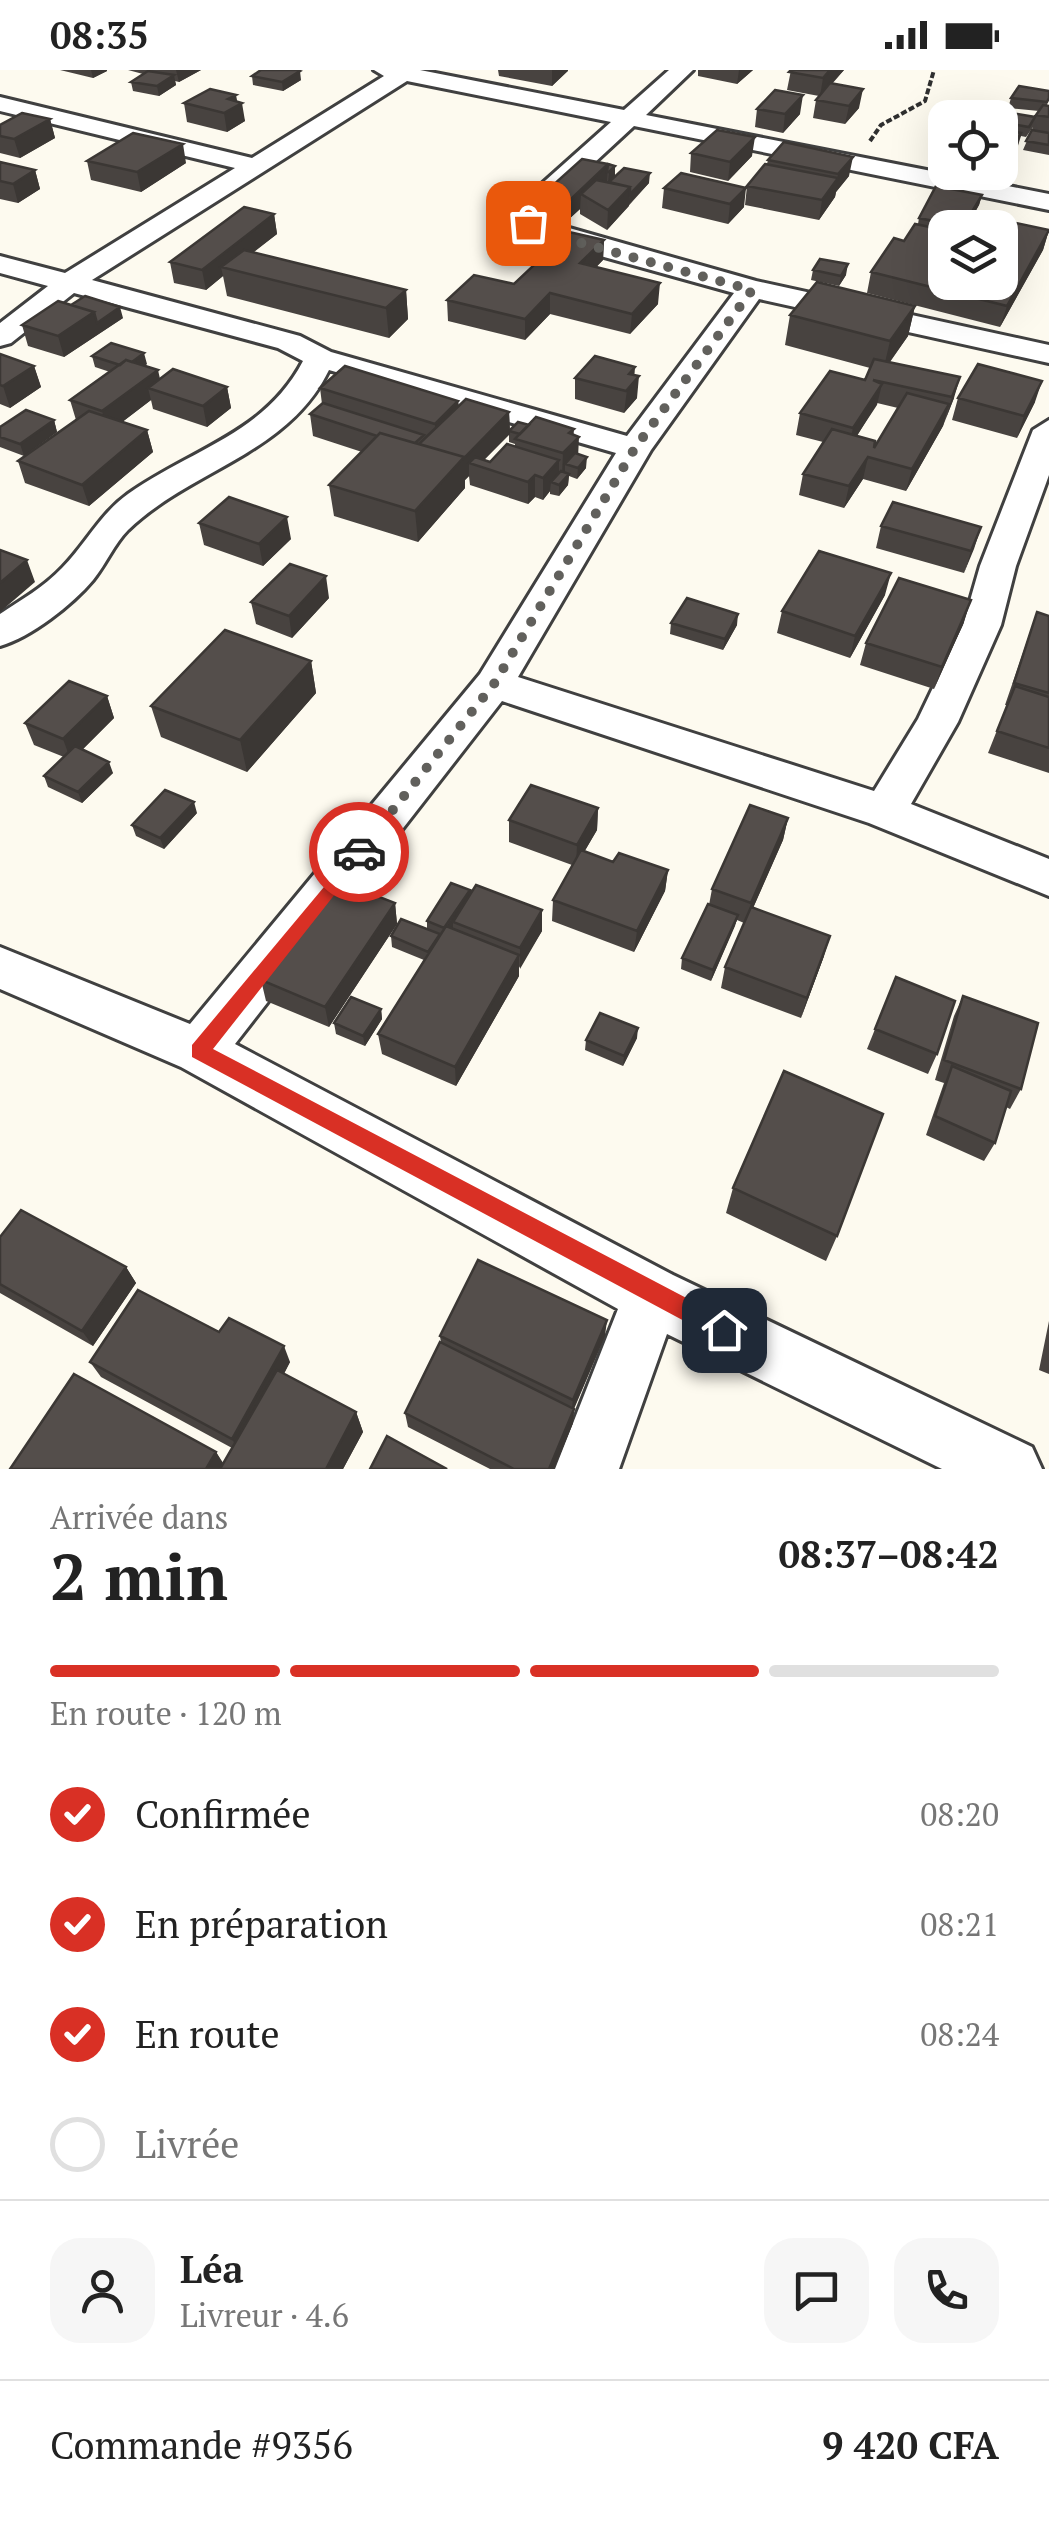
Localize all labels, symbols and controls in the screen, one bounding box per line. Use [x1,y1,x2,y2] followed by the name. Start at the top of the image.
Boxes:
[50,10,149,60] text: 08:35
[928,100,1018,300] map controls
[928,100,1018,190] button: locate
[486,181,571,266] pin
[501,196,556,251] icon: bag
[928,210,1018,300] button: layers
[309,802,409,902] courier
[332,825,387,880] icon: car
[682,1288,767,1373] pin
[697,1303,752,1358] icon: home
[50,1496,228,1538] text: Arrivée dans
[778,1529,999,1579] text: 08:37–08:42
[50,1532,228,1619] text: 2 min
[50,1692,282,1734] text: En route · 120 m
[50,1787,105,1842] icon: check
[135,1789,311,1839] text: Confirmée
[920,1793,999,1835] text: 08:20
[50,1897,105,1952] icon: check
[135,1899,388,1949] text: En préparation
[920,1903,999,1945] text: 08:21
[50,2007,105,2062] icon: check
[135,2009,280,2059] text: En route
[920,2013,999,2055] text: 08:24
[135,2119,239,2169] text: Livrée
[50,2238,155,2343] button: person
[764,2238,869,2343] button: chat
[894,2238,999,2343] button: phone
[180,2244,244,2294] text: Léa
[180,2294,349,2336] text: Livreur · 4.6
[50,2420,353,2470] text: Commande #9356
[822,2420,999,2470] text: 9 420 CFA

